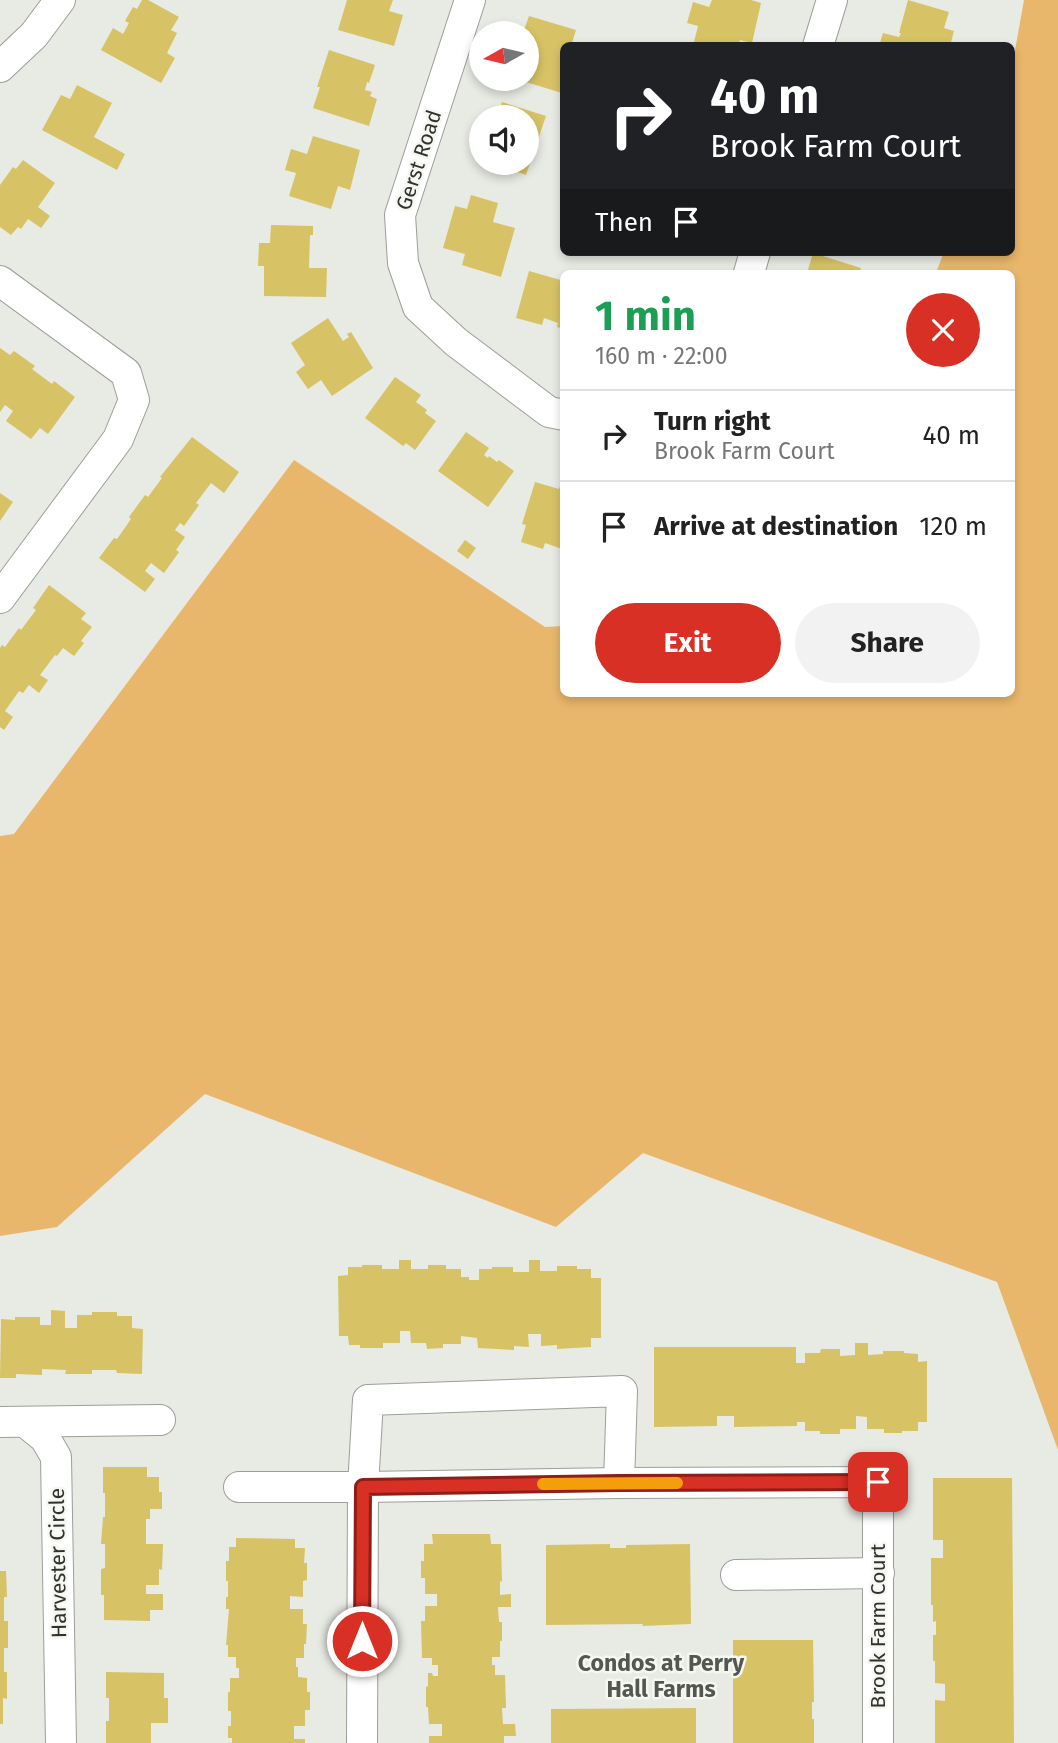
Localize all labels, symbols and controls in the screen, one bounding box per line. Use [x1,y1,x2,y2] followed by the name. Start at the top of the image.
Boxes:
[469,21,539,91] north arrow
[469,21,539,175] map controls
[710,67,819,126] text: 40 m
[595,70,686,161] icon: right
[469,105,539,175] button: sound
[391,107,447,213] street label: Gerst Road
[710,127,961,165] text: Brook Farm Court
[667,203,705,241] icon: arrive
[595,207,653,238] text: Then
[595,291,696,341] text: 1 min
[906,293,980,367] button: close
[595,342,728,370] text: 160 m · 22:00
[654,406,771,437] text: Turn right
[595,417,633,455] icon: right
[922,420,980,451] text: 40 m
[654,437,834,465] text: Brook Farm Court
[595,508,633,546] icon: arrive
[654,511,898,542] text: Arrive at destination
[919,511,987,542] text: 120 m
[595,603,781,683] button: Exit
[795,603,980,683] button: Share
[848,1452,908,1512] pin
[859,1463,897,1501] icon: arrive
[44,1488,72,1638] street label: Harvester Circle
[865,1543,891,1708] street label: Brook Farm Court
[325,1604,399,1678] position arrow
[578,1649,745,1703] district label: Condos at Perry Hall Farms

